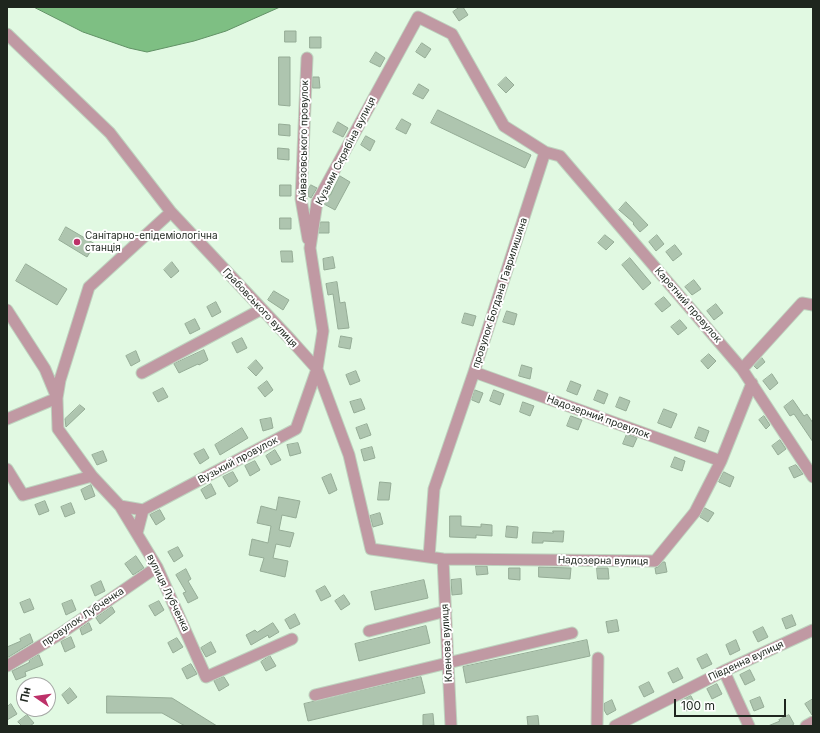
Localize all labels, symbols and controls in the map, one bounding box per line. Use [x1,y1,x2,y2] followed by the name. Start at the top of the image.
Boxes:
[297,80,311,202] street label: Айвазовського провулок
[313,95,379,207] street label: Кузьми Скрябіна вулиця
[470,216,530,370] street label: провулок Богдана Гаврилишина
[85,230,218,254] place label: Санітарно-епідеміологічна станція
[72,237,82,247] marker: Санітарно-епідеміологічна станція
[652,265,724,345] street label: Каретний провулок
[220,266,300,350] street label: Грабовського вулиця
[545,393,651,441] street label: Надозерний провулок
[196,434,280,486] street label: Вузький провулок
[144,552,192,634] street label: вулиця Лубченка
[558,554,648,568] street label: Надозерна вулиця
[40,585,126,649] street label: провулок Лубченка
[439,604,455,682] street label: Кленова вулиця
[706,638,786,684] street label: Південна вулиця
[16,677,56,717] north arrow
[17,686,34,703] text: Пн
[676,691,788,717] scale bar
[681,698,715,713] text: 100 m

